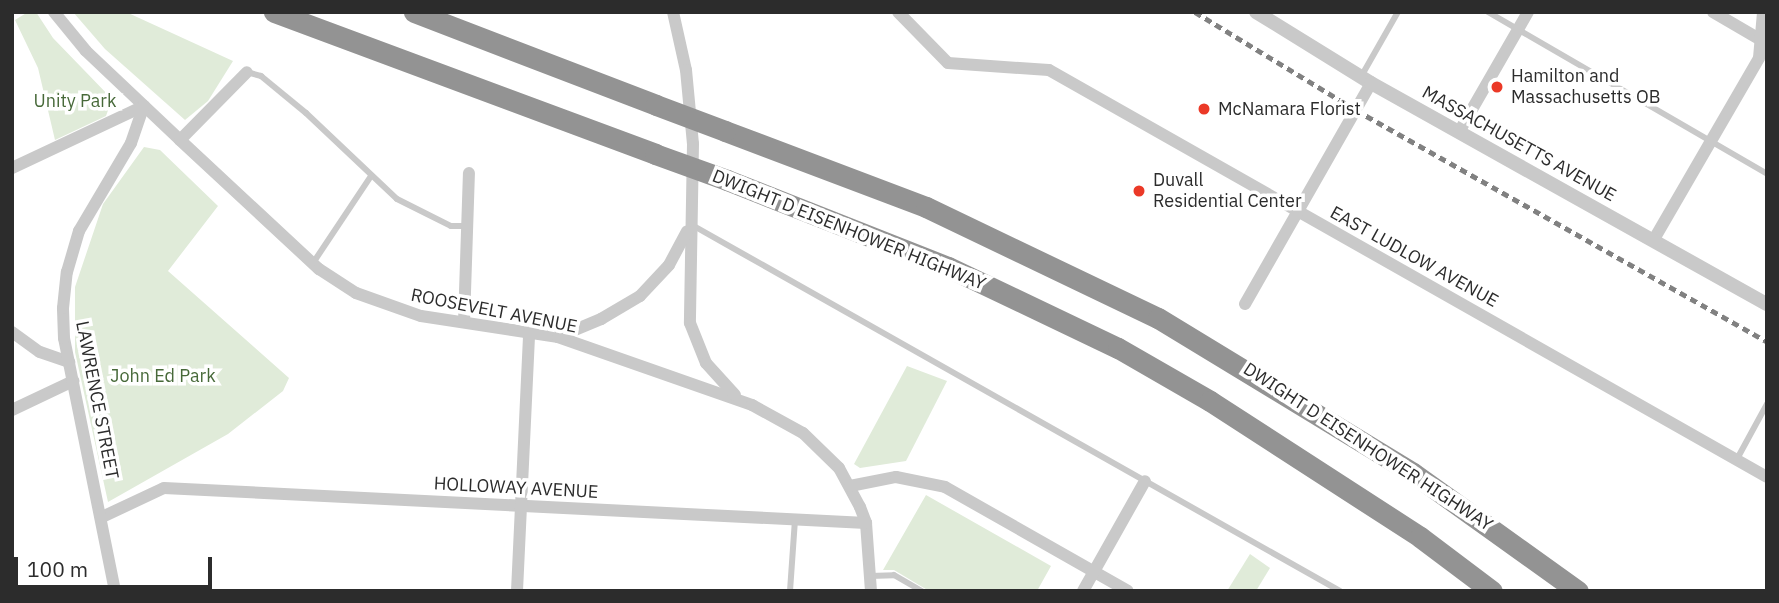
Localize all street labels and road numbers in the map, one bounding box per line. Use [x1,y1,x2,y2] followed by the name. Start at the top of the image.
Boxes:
[1418,82,1620,206] street label: MASSACHUSETTS AVENUE
[709,165,989,295] street label: DWIGHT D EISENHOWER HIGHWAY
[1326,202,1502,312] street label: EAST LUDLOW AVENUE
[409,284,579,338] street label: ROOSEVELT AVENUE
[71,319,123,481] street label: LAWRENCE STREET
[1239,358,1497,536] street label: DWIGHT D EISENHOWER HIGHWAY
[433,473,599,503] street label: HOLLOWAY AVENUE

